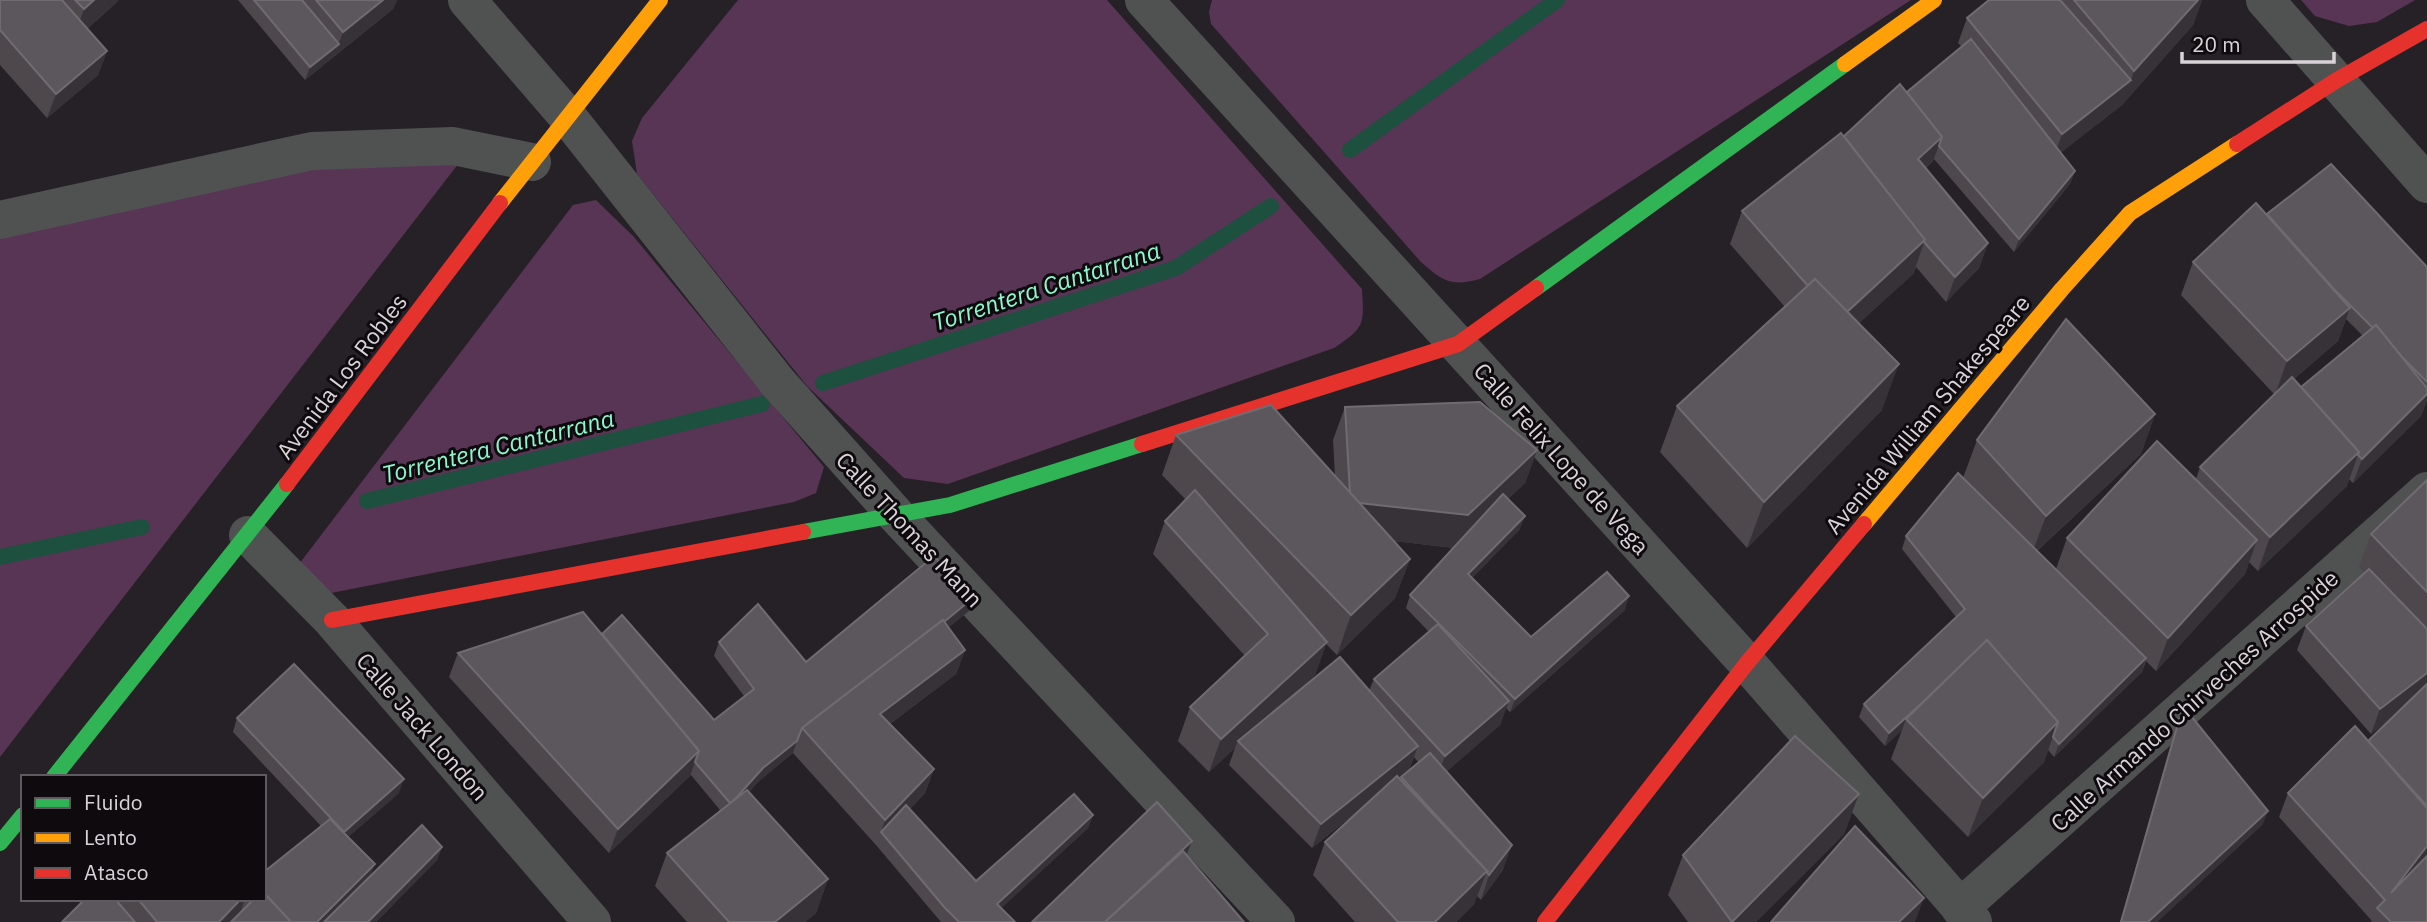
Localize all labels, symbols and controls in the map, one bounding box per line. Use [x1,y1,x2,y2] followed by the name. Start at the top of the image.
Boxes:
[2182,21,2334,65] scale bar
[2192,30,2241,58] text: 20 m
[928,234,1164,338] water label: Torrentera Cantarrana
[269,287,413,465] street label: Avenida Los Robles
[1818,288,2036,540] street label: Avenida William Shakespeare
[1468,356,1656,560] street label: Calle Felix Lope de Vega
[379,402,617,490] water label: Torrentera Cantarrana
[830,445,990,613] street label: Calle Thomas Mann
[2044,563,2344,837] street label: Calle Armando Chirveches Arrospide
[350,646,496,806] street label: Calle Jack London
[21,775,266,901] legend
[84,788,143,816] text: Fluido
[84,823,137,851] text: Lento
[84,858,148,886] text: Atasco

